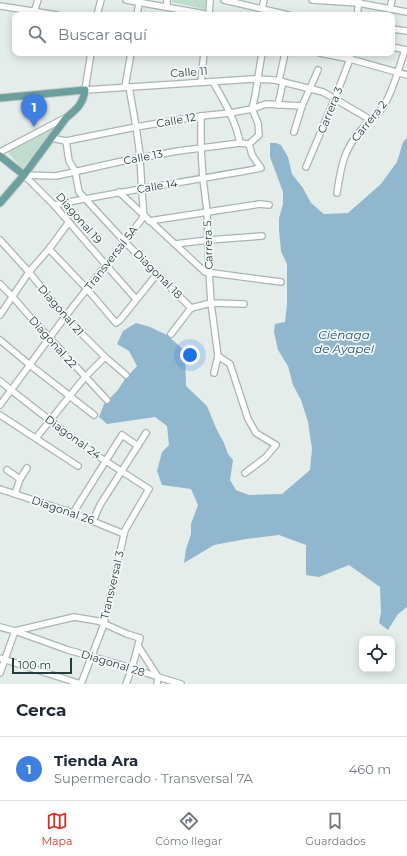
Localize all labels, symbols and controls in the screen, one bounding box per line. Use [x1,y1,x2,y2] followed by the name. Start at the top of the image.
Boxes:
[12,12,395,56] search box
[26,23,48,45] icon: search
[58,25,147,44] text: Buscar aquí
[170,64,208,80] street label: Calle 11
[314,85,346,135] street label: Carrera 3
[21,94,47,127] pin: 1
[348,98,390,144] street label: Carrera 2
[155,110,197,130] street label: Calle 12
[122,146,164,168] street label: Calle 13
[136,176,179,196] street label: Calle 14
[53,189,105,247] street label: Diagonal 19
[200,220,216,270] street label: Carrera 5
[81,223,141,293] street label: Transversal 5A
[131,247,185,301] street label: Diagonal 18
[35,282,87,338] street label: Diagonal 21
[26,313,80,371] street label: Diagonal 22
[314,327,375,356] water label: Ciénaga de Ayapel
[180,345,200,365] your location
[42,412,104,462] street label: Diagonal 24
[30,493,97,527] street label: Diagonal 26
[97,549,127,621] street label: Transversal 3
[359,636,395,672] map controls
[359,636,395,672] button: locate
[79,647,147,679] street label: Diagonal 28
[12,656,72,675] scale bar
[18,658,51,672] text: 100 m
[16,700,66,720] text: Cerca
[54,751,138,770] text: Tienda Ara
[26,761,32,777] text: 1
[349,761,391,777] text: 460 m
[54,770,253,786] text: Supermercado · Transversal 7A
[41,810,72,848] tab: Mapa
[155,810,222,848] tab: Cómo llegar
[305,810,366,848] tab: Guardados

